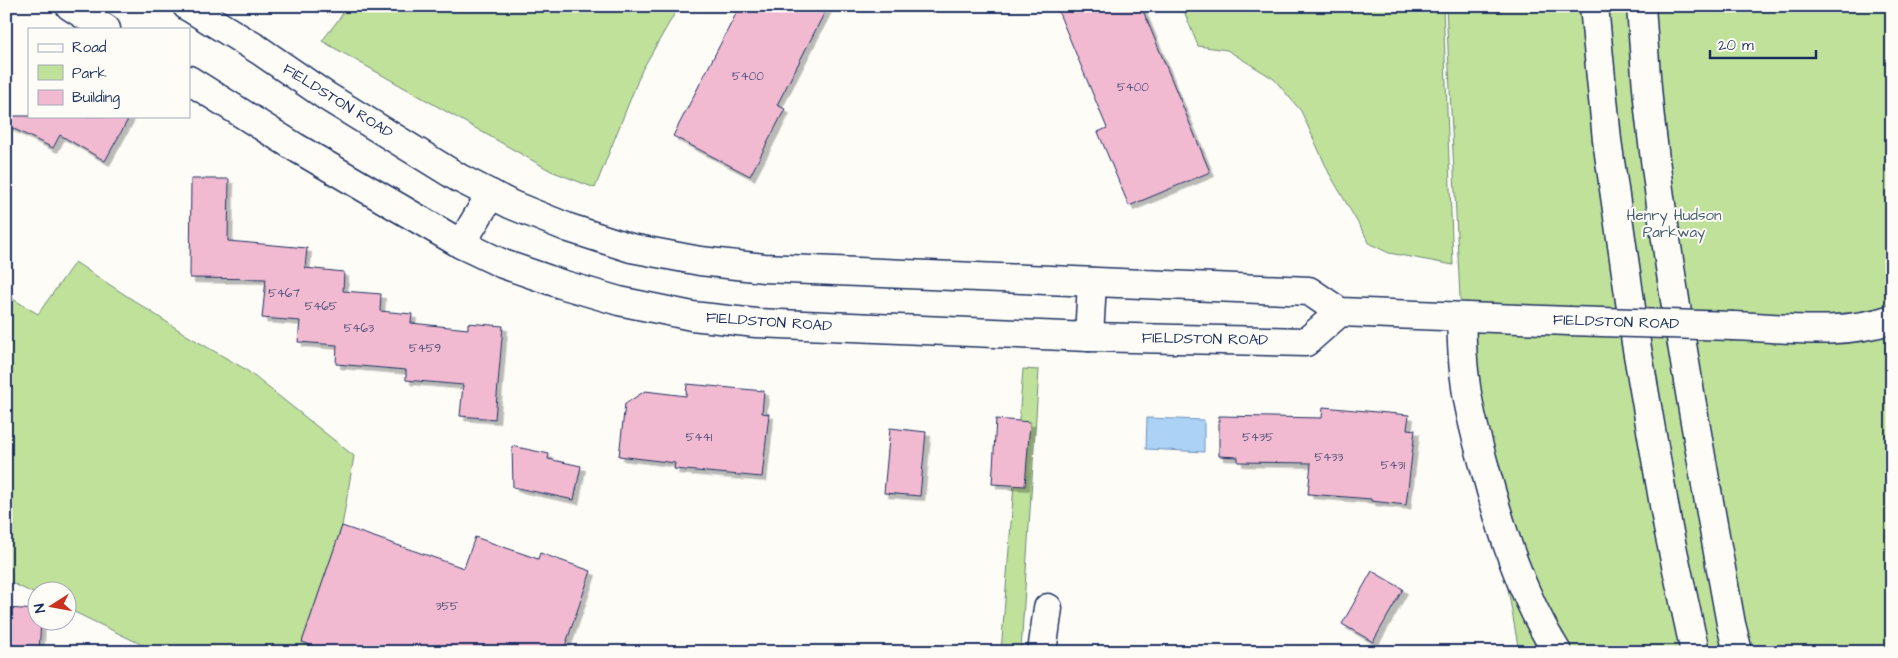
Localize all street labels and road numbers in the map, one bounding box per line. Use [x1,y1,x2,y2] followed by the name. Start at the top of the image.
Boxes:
[279,59,397,143] street label: FIELDSTON ROAD
[705,307,833,337] street label: FIELDSTON ROAD
[1553,309,1680,335] street label: FIELDSTON ROAD
[1142,327,1269,351] street label: FIELDSTON ROAD

